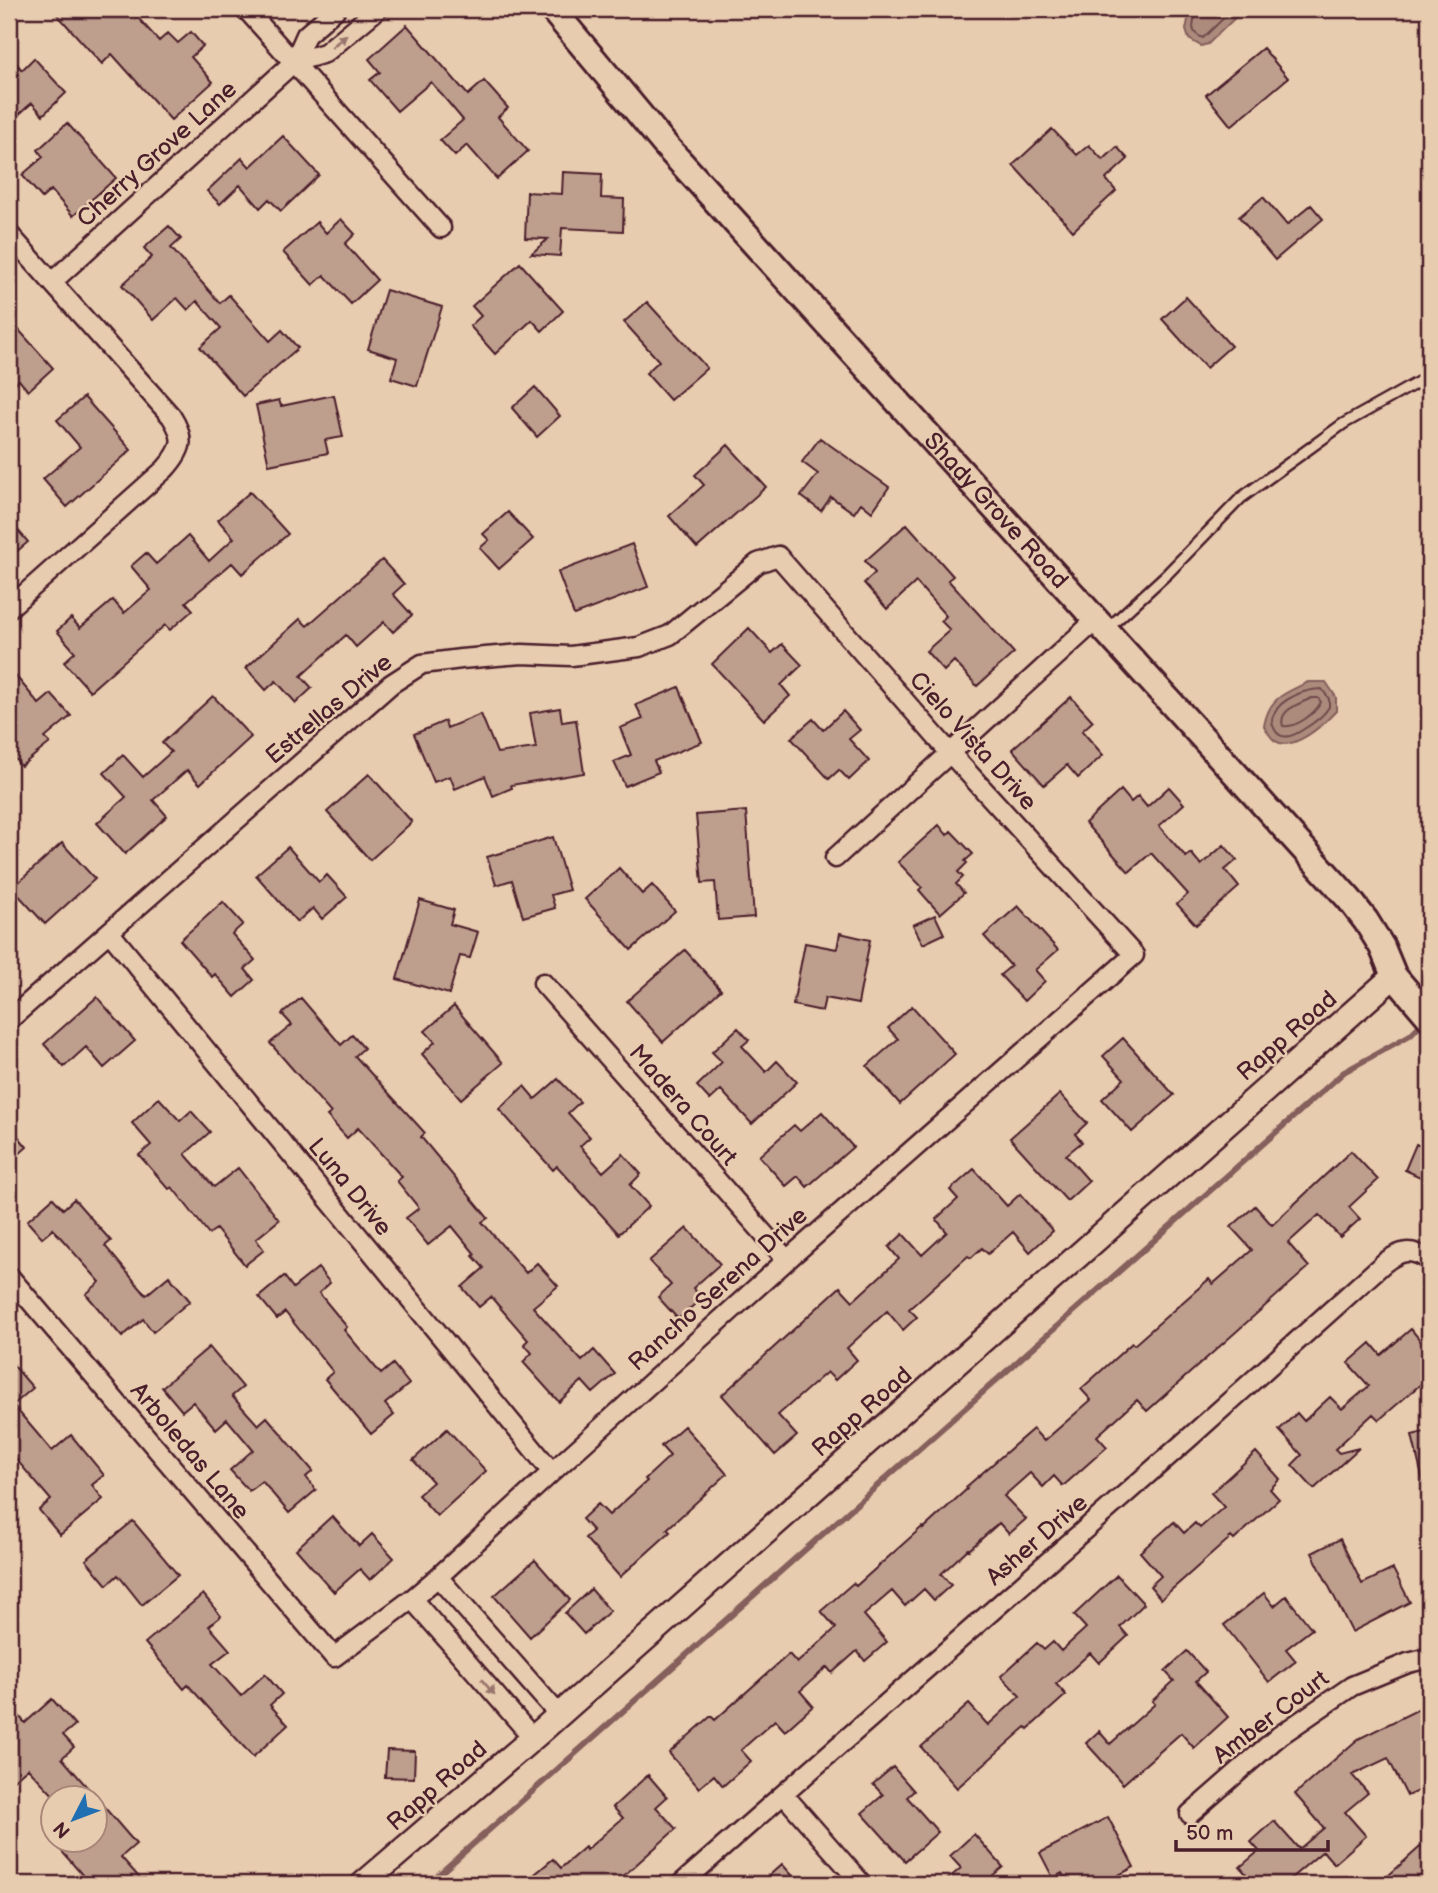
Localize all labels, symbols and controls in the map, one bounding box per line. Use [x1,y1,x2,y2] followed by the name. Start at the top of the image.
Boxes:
[330,34,348,49] one-way arrow
[71,75,243,233] street label: Cherry Grove Lane
[918,426,1075,594] street label: Shady Grove Road
[260,648,398,770] street label: Estrellas Drive
[903,666,1043,816] street label: Cielo Vista Drive
[1231,985,1343,1087] street label: Rapp Road
[623,1039,744,1172] street label: Madera Court
[302,1132,398,1242] street label: Luna Drive
[622,1201,814,1377] street label: Rancho Serena Drive
[806,1361,918,1463] street label: Rapp Road
[124,1377,256,1525] street label: Arboledas Lane
[980,1488,1094,1592] street label: Asher Drive
[1207,1664,1335,1770] street label: Amber Court
[480,1678,495,1695] one-way arrow
[381,1735,493,1837] street label: Rapp Road
[38,1784,108,1854] north arrow
[1176,1809,1328,1853] scale bar
[49,1816,76,1842] text: N
[1186,1821,1233,1846] text: 50 m

